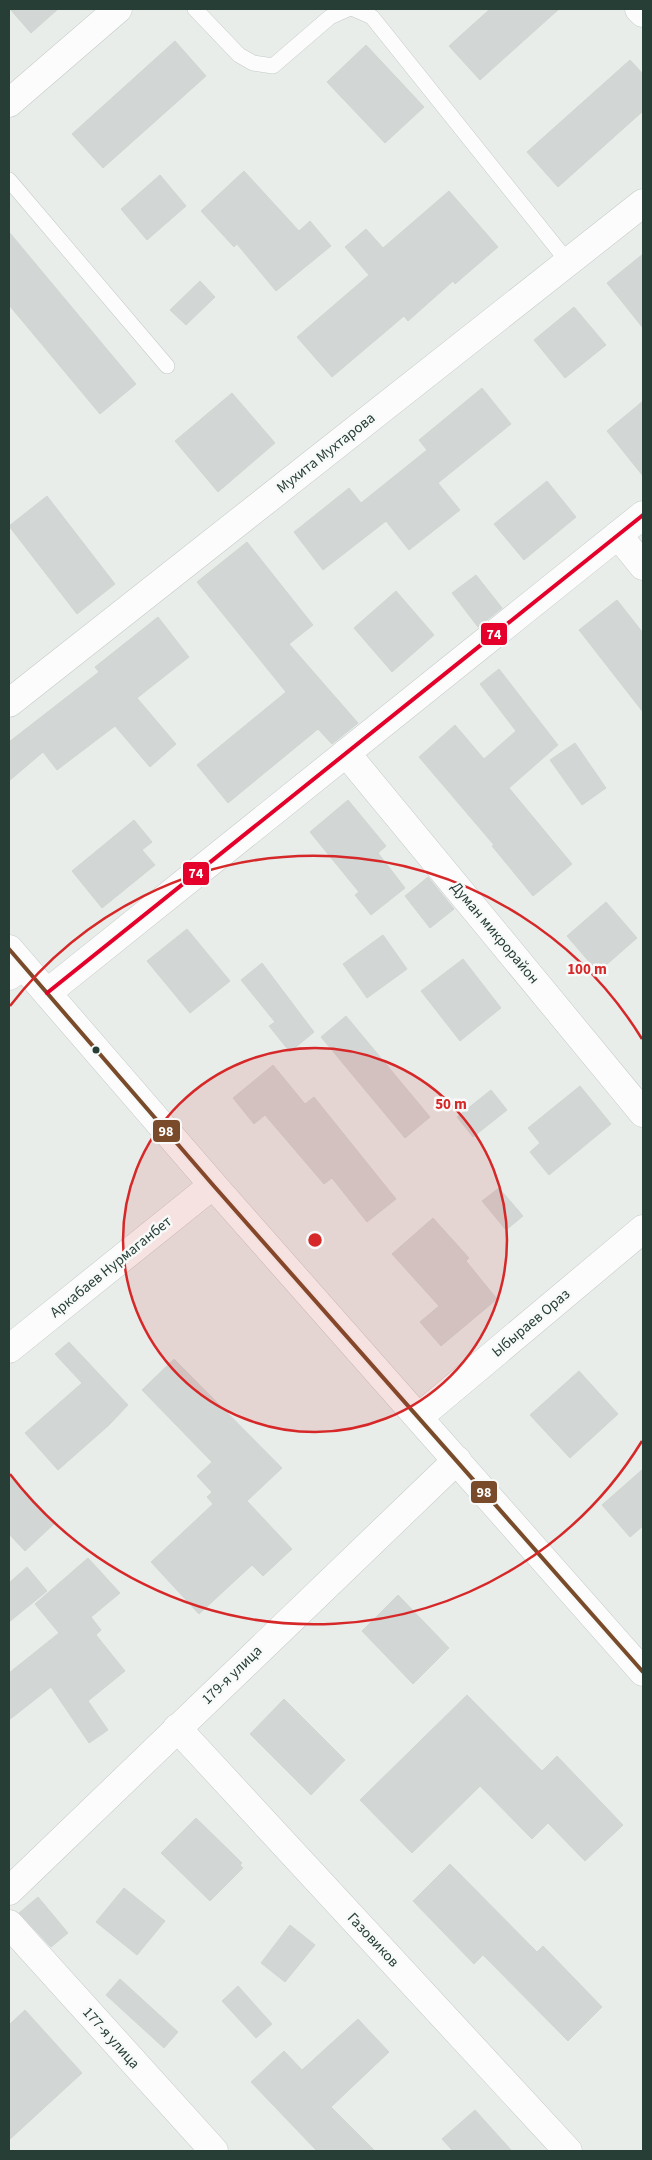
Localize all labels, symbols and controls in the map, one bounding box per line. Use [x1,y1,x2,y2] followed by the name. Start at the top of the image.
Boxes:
[272,408,380,498] street label: Мухита Мухтарова
[480,622,508,646] line badge: 74
[487,625,502,645] text: 74
[182,861,210,886] line badge: 74
[189,864,204,884] text: 74
[446,877,544,989] street label: Думан микрорайон
[567,959,607,980] text: 100 m
[91,1045,101,1055] unlabelled marker
[435,1094,467,1115] text: 50 m
[152,1119,181,1143] line badge: 98
[159,1122,173,1142] text: 98
[46,1211,176,1323] street label: Аркабаев Нурмаганбет
[306,1231,324,1249] centre of rings
[487,1284,575,1362] street label: Ыбыраев Ораз
[470,1480,498,1504] line badge: 98
[477,1483,491,1503] text: 98
[197,1641,267,1709] street label: 179-я улица
[342,1908,404,1972] street label: Газовиков
[77,2002,145,2074] street label: 177-я улица

